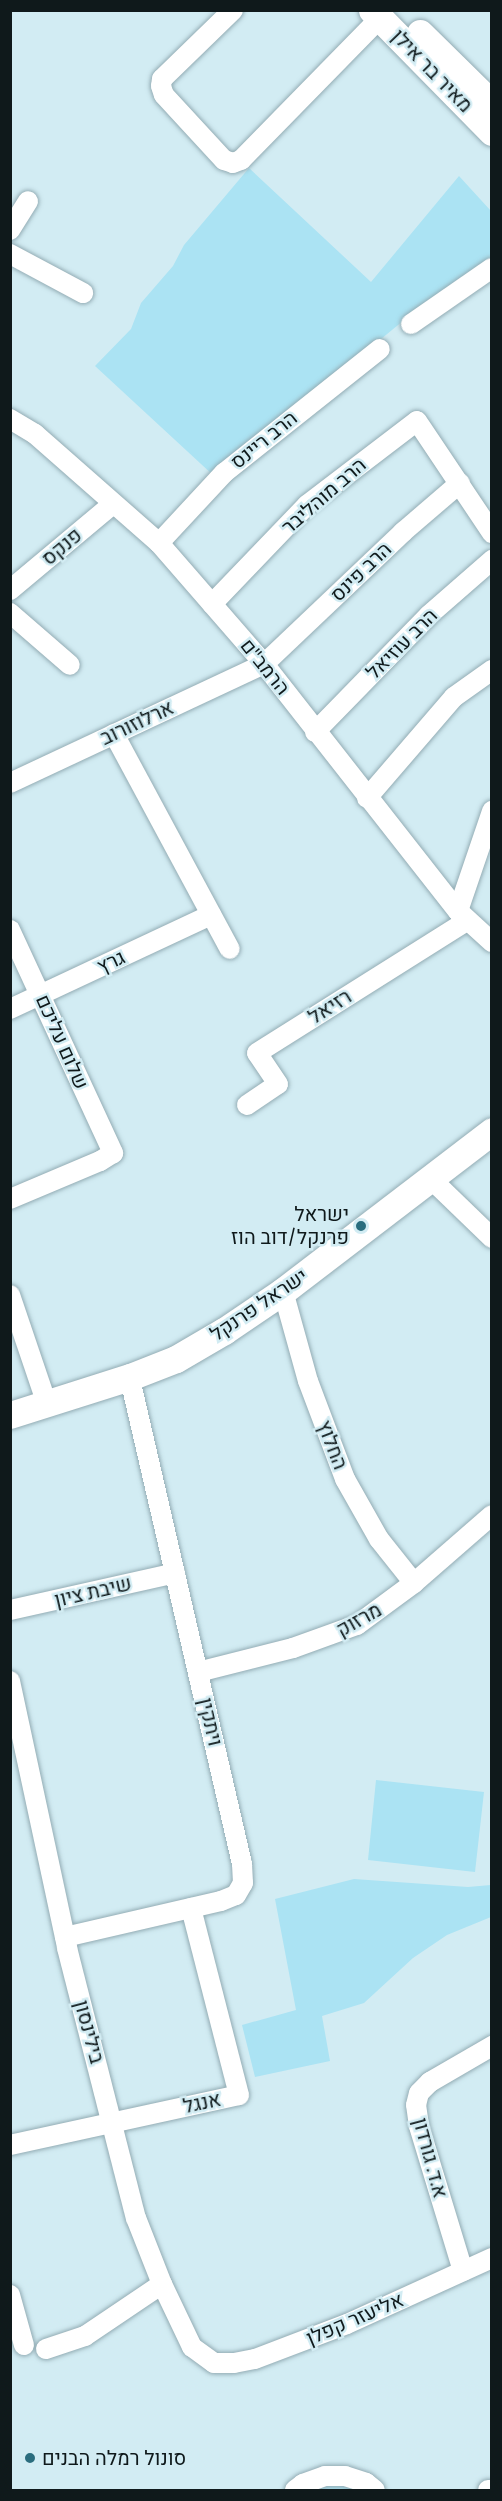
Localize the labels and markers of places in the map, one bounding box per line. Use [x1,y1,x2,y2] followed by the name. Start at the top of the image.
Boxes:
[231,1202,349,1249] place label: ישראל פרנקל/דוב הוז
[354,1219,368,1233] marker: ישראל פרנקל/דוב הוז
[42,2446,186,2470] place label: סונול רמלה הבנים
[23,2451,37,2465] marker: סונול רמלה הבנים

